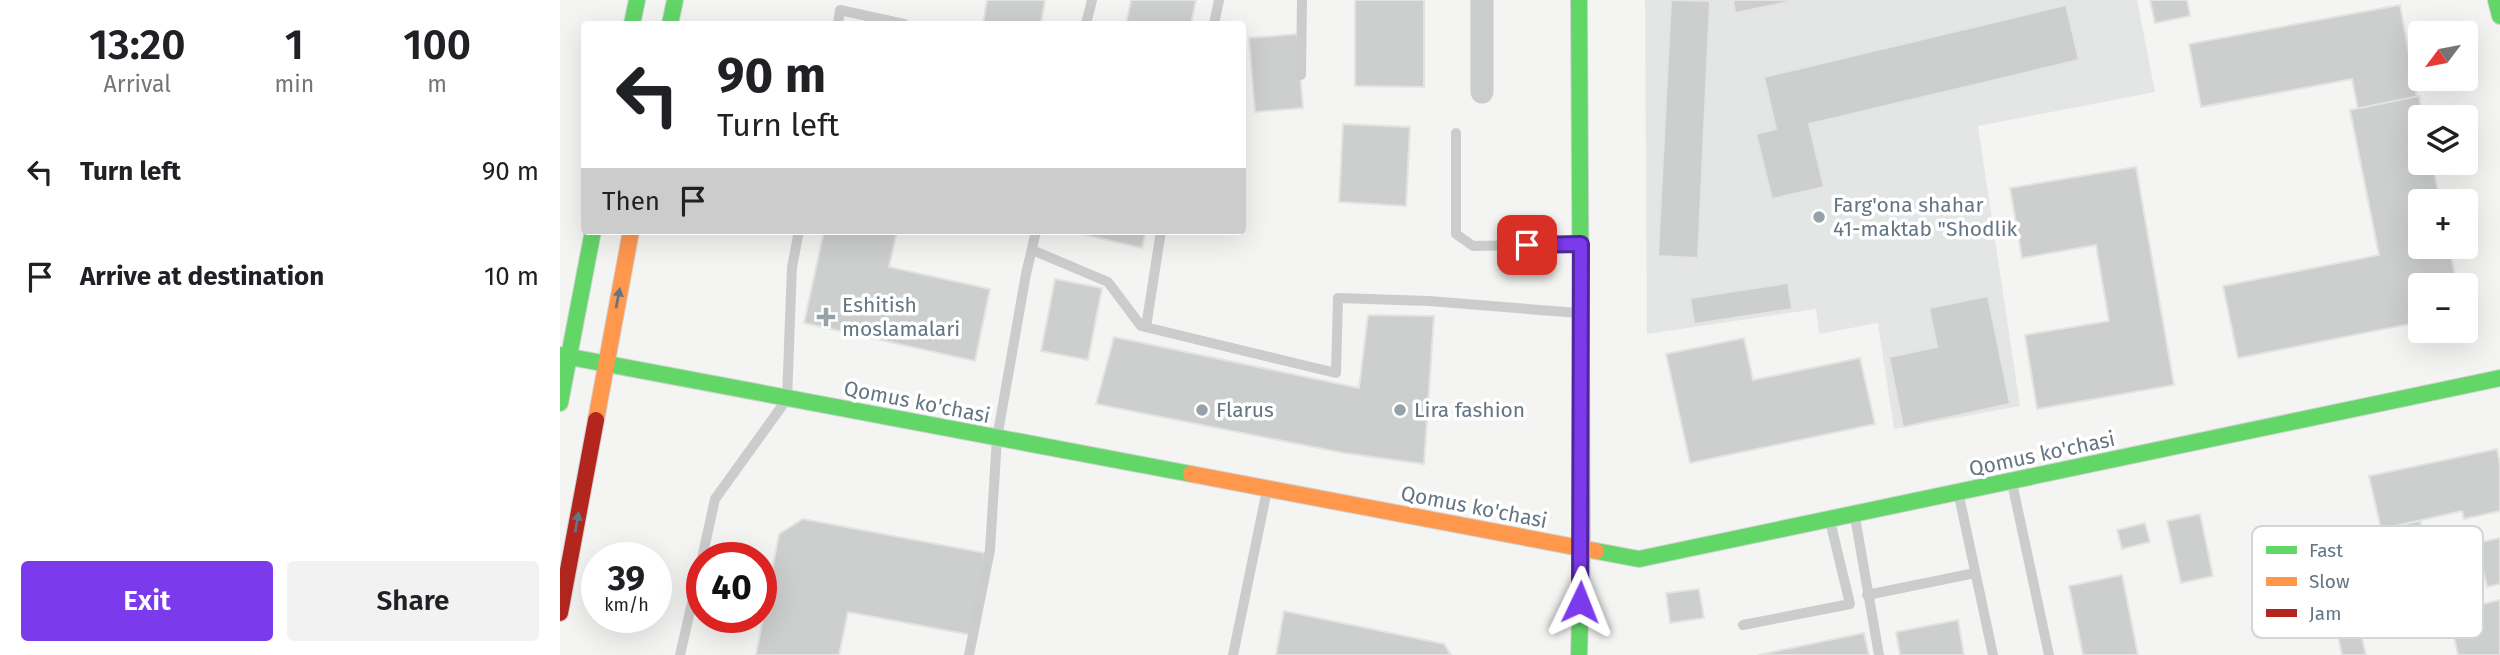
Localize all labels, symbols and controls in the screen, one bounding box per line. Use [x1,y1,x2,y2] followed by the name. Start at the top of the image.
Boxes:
[89,20,186,70] text: 13:20
[285,20,304,70] text: 1
[403,20,471,70] text: 100
[2408,21,2478,91] north arrow
[2408,21,2478,343] map controls
[717,46,826,105] text: 90 m
[602,49,693,140] icon: left
[104,70,171,98] text: Arrival
[275,70,314,98] text: min
[427,70,447,98] text: m
[2408,105,2478,175] button: layers
[717,106,839,144] text: Turn left
[21,153,59,191] icon: left
[80,156,181,187] text: Turn left
[482,156,539,187] text: 90 m
[674,182,712,220] icon: arrive
[602,186,660,217] text: Then
[2408,189,2478,259] button: +
[1833,192,2018,242] place label: Farg'ona shahar 41-maktab "Shodlik
[1811,209,1827,225] marker: Farg'ona shahar 41-maktab "Shodlik
[1497,215,1557,275] pin
[1508,226,1546,264] icon: arrive
[21,258,59,296] icon: arrive
[80,261,324,292] text: Arrive at destination
[484,261,539,292] text: 10 m
[2408,273,2478,343] button: −
[613,287,624,309] one-way arrow
[842,292,960,342] place label: Eshitish moslamalari
[816,307,836,327] marker: Eshitish moslamalari
[842,375,992,429] street label: Qomus ko'chasi
[1216,397,1274,423] place label: Flarus
[1414,397,1525,423] place label: Lira fashion
[1194,402,1210,418] marker: Flarus
[1392,402,1408,418] marker: Lira fashion
[1967,426,2117,482] street label: Qomus ko'chasi
[1399,480,1549,534] street label: Qomus ko'chasi
[571,511,582,533] one-way arrow
[2252,526,2483,638] legend
[2309,539,2343,562] text: Fast
[686,542,777,633] speed limit sign: 40
[608,557,645,599] text: 39
[21,561,273,641] button: Exit
[287,561,539,641] button: Share
[1543,565,1617,639] position arrow
[2309,570,2350,593] text: Slow
[604,594,649,616] text: km/h
[2309,602,2341,625] text: Jam

